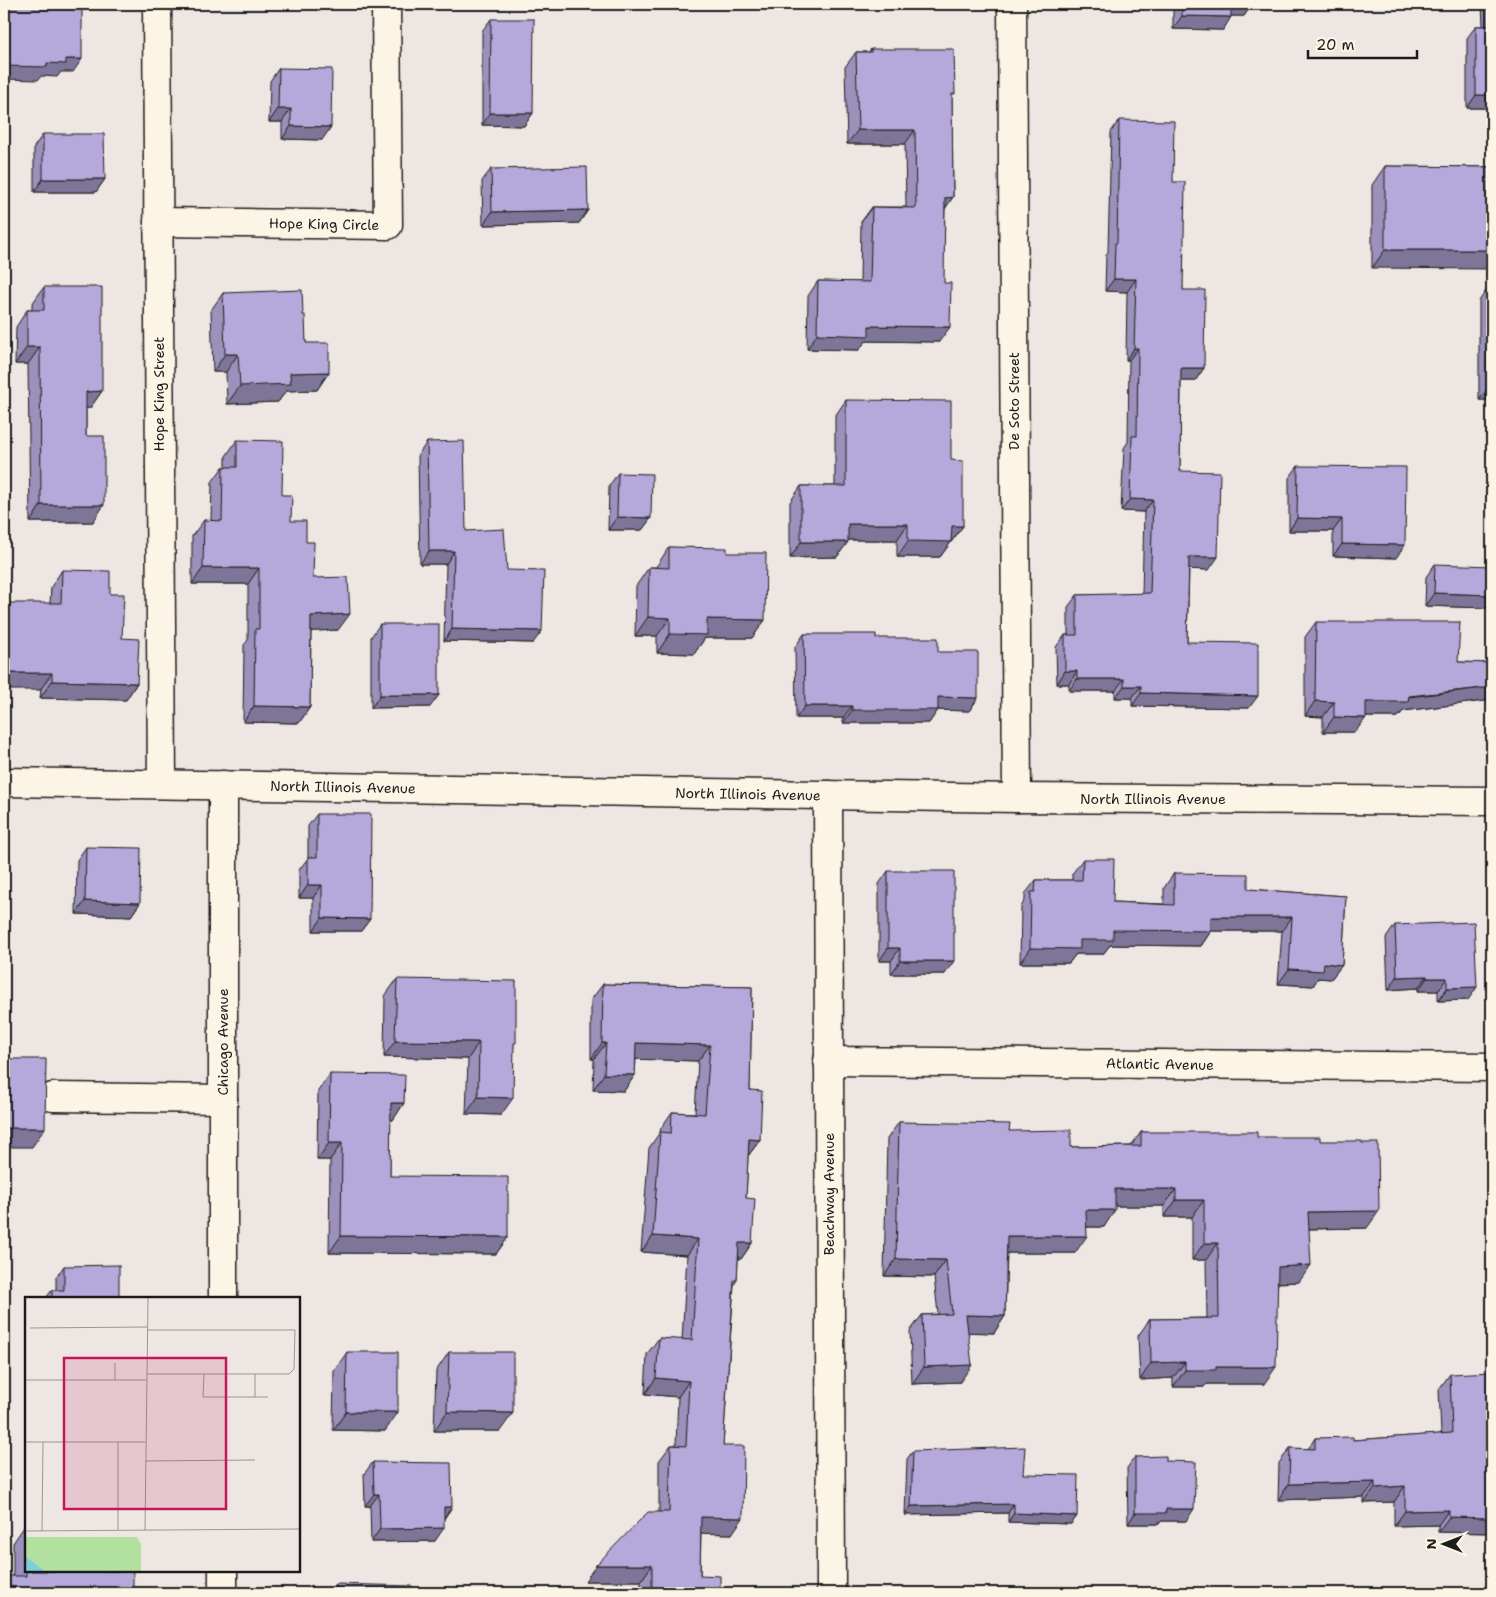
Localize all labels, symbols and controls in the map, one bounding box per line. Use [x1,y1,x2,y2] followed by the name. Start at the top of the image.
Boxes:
[1308,28,1417,60] scale bar
[1316,35,1355,55] text: 20 m
[269,214,379,234] street label: Hope King Circle
[150,337,168,451] street label: Hope King Street
[1005,352,1023,450] street label: De Soto Street
[270,777,416,797] street label: North Illinois Avenue
[675,784,821,804] street label: North Illinois Avenue
[1080,790,1226,808] street label: North Illinois Avenue
[214,988,232,1096] street label: Chicago Avenue
[1106,1054,1214,1074] street label: Atlantic Avenue
[820,1133,838,1255] street label: Beachway Avenue
[25,1297,300,1572] inset map
[1418,1520,1468,1570] north arrow
[1422,1538,1440,1550] text: N

